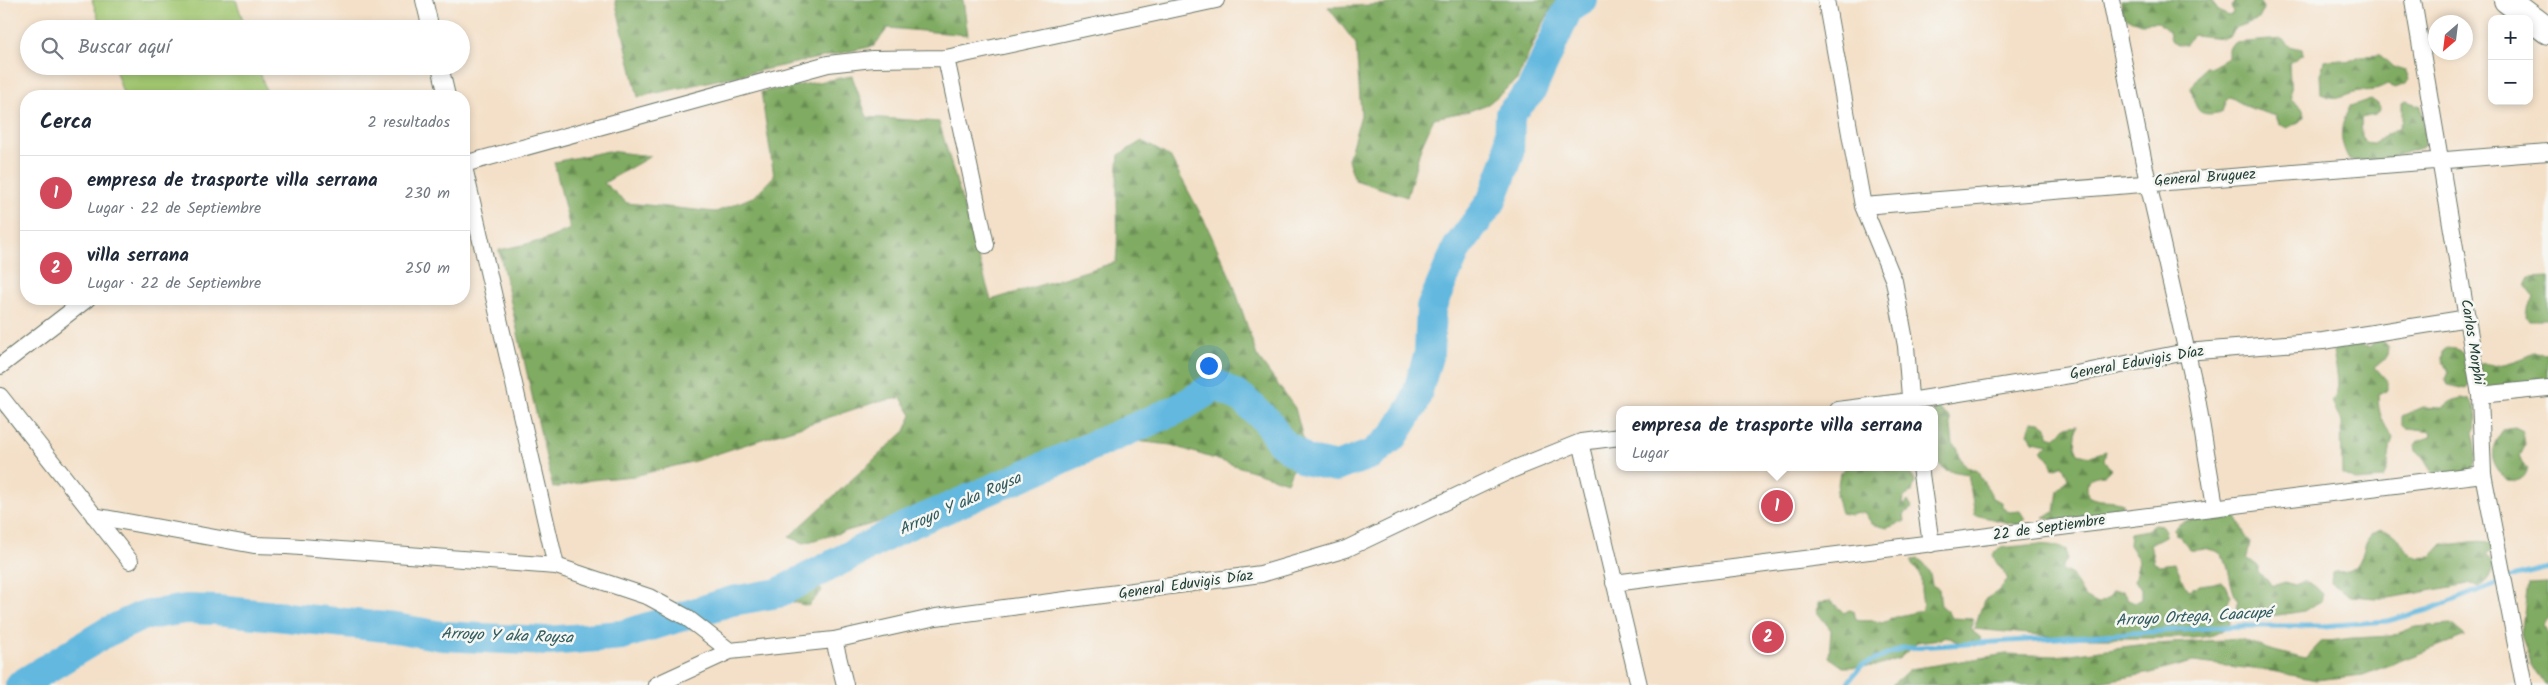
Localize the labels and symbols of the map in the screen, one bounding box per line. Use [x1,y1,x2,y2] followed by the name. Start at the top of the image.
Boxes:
[2428,15,2473,60] north arrow
[2153,162,2257,194] street label: General Bruguez
[2453,298,2491,388] street label: Carlos Morphi
[2068,339,2206,387] street label: General Eduvigis Díaz
[1196,353,1222,379] your location
[895,465,1027,542] water label: Arroyo Y aka Roysa
[1761,487,1793,525] pin: 1
[1991,508,2107,548] street label: 22 de Septiembre
[1117,564,1255,606] street label: General Eduvigis Díaz
[2115,600,2277,634] water label: Arroyo Ortega, Caacupé
[1752,618,1784,656] pin: 2
[441,621,575,651] water label: Arroyo Y aka Roysa

